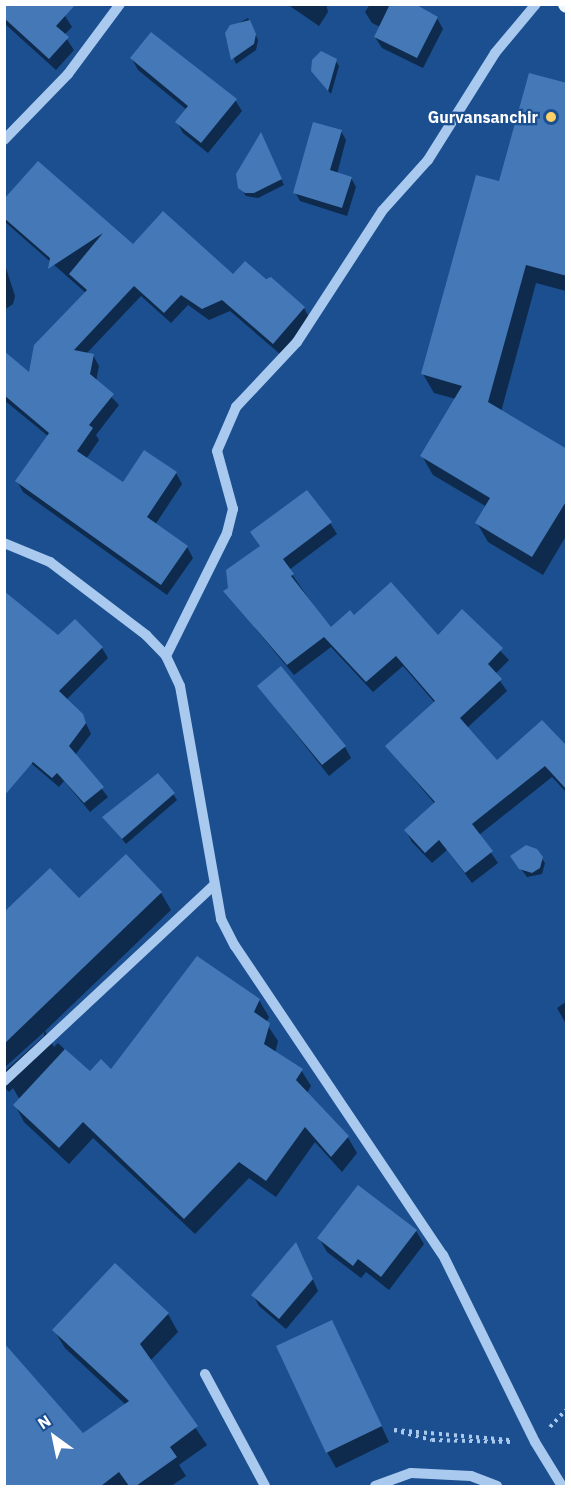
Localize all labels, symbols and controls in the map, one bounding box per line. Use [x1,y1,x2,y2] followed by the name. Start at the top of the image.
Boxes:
[428,107,538,127] place label: Gurvansanchir
[542,108,560,126] marker: Gurvansanchir
[24,1407,84,1467] north arrow
[34,1410,55,1433] text: N

